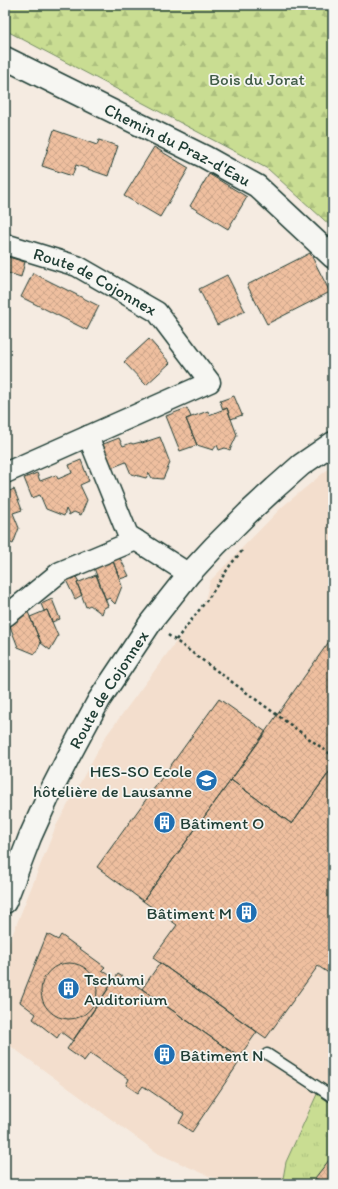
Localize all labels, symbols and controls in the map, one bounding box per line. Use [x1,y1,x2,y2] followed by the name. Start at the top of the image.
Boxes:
[209,69,305,89] park label: Bois du Jorat
[101,99,255,191] street label: Chemin du Praz-d'Eau
[31,243,161,320] street label: Route de Cojonnex
[65,626,153,752] street label: Route de Cojonnex
[33,761,192,801] place label: HES-SO Ecole hôtelière de Lausanne
[194,768,220,794] school or university icon: HES-SO Ecole hôtelière de Lausanne
[151,810,177,836] building icon: Bâtiment O
[180,813,264,833] place label: Bâtiment O
[234,900,260,926] building icon: Bâtiment M
[147,903,232,923] place label: Bâtiment M
[84,969,168,1009] place label: Tschumi Auditorium
[56,976,82,1002] building icon: Tschumi Auditorium
[152,1042,178,1068] building icon: Bâtiment N
[180,1045,264,1065] place label: Bâtiment N

